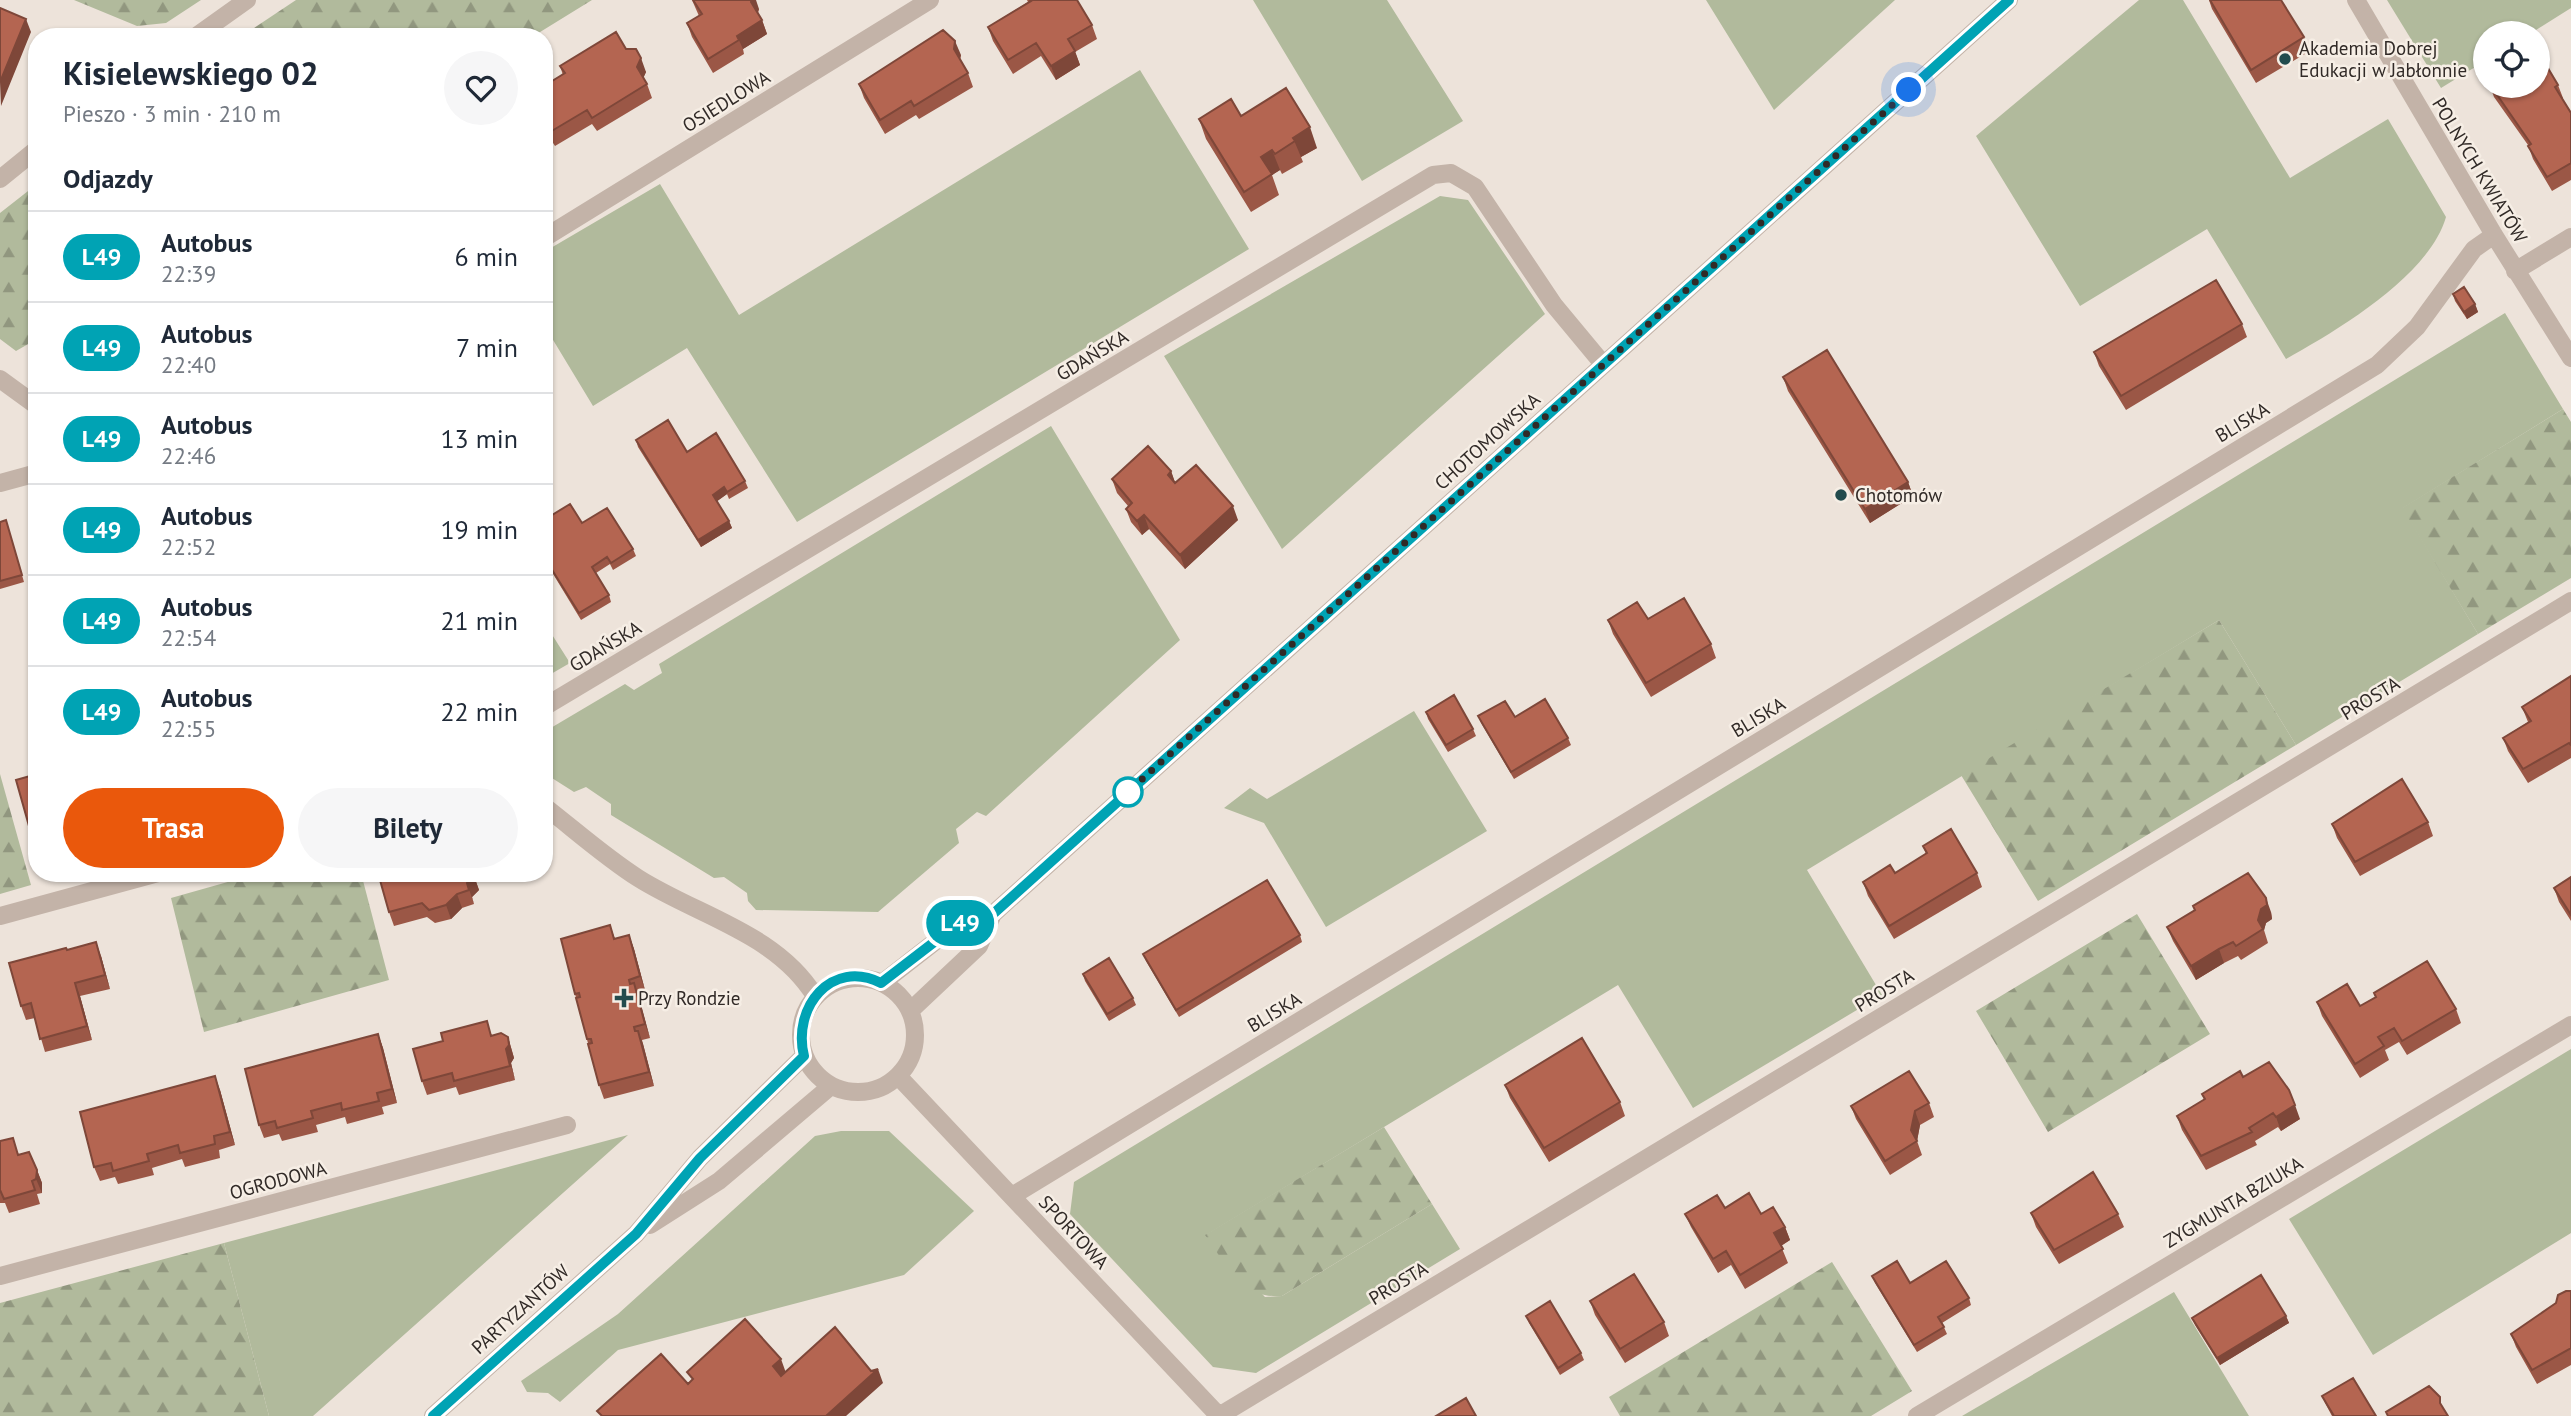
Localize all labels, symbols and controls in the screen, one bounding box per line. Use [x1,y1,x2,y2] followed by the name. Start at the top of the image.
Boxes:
[2473,21,2550,98] map controls
[2473,21,2550,98] button: locate
[2299,36,2467,82] place label: Akademia Dobrej Edukacji w Jabłonnie
[63,51,319,94] text: Kisielewskiego 02
[444,51,518,125] button: heart
[2277,51,2293,67] marker: Akademia Dobrej Edukacji w Jabłonnie
[678,65,774,137] street label: OSIEDLOWA
[1891,72,1926,107] your location
[2427,93,2533,247] street label: POLNYCH KWIATÓW
[63,99,281,128] text: Pieszo · 3 min · 210 m
[63,162,153,195] text: Odjazdy
[161,226,253,259] text: Autobus
[455,240,518,273] text: 6 min
[82,241,121,272] text: L49
[161,259,216,288] text: 22:39
[161,317,253,350] text: Autobus
[1052,324,1132,386] street label: GDAŃSKA
[456,331,518,364] text: 7 min
[82,332,121,363] text: L49
[161,350,216,379] text: 22:40
[1429,387,1545,495] street label: CHOTOMOWSKA
[2211,397,2273,447] street label: BLISKA
[161,408,253,441] text: Autobus
[440,422,518,455] text: 13 min
[82,423,121,454] text: L49
[161,441,216,470] text: 22:46
[1855,483,1942,507] place label: Chotomów
[1833,487,1849,503] marker: Chotomów
[161,499,253,532] text: Autobus
[440,513,518,546] text: 19 min
[82,514,121,545] text: L49
[161,532,216,561] text: 22:52
[161,590,253,623] text: Autobus
[440,604,518,637] text: 21 min
[82,605,121,636] text: L49
[565,615,645,677] street label: GDAŃSKA
[161,623,216,652] text: 22:54
[2336,671,2404,725] street label: PROSTA
[161,681,253,714] text: Autobus
[1727,692,1789,742] street label: BLISKA
[440,695,518,728] text: 22 min
[82,696,121,727] text: L49
[161,714,216,743] text: 22:55
[1113,777,1143,807] unlabelled marker
[63,788,284,868] button: Trasa
[298,788,518,868] button: Bilety
[920,900,1000,946] line badge: L49
[940,907,980,938] text: L49
[1850,963,1918,1017] street label: PROSTA
[638,986,740,1010] place label: Przy Rondzie
[1243,987,1305,1037] street label: BLISKA
[616,990,632,1006] marker: Przy Rondzie
[2159,1151,2307,1253] street label: ZYGMUNTA BZIUKA
[227,1156,329,1204] street label: OGRODOWA
[1034,1190,1114,1274] street label: SPORTOWA
[1364,1256,1432,1310] street label: PROSTA
[466,1259,574,1359] street label: PARTYZANTÓW

